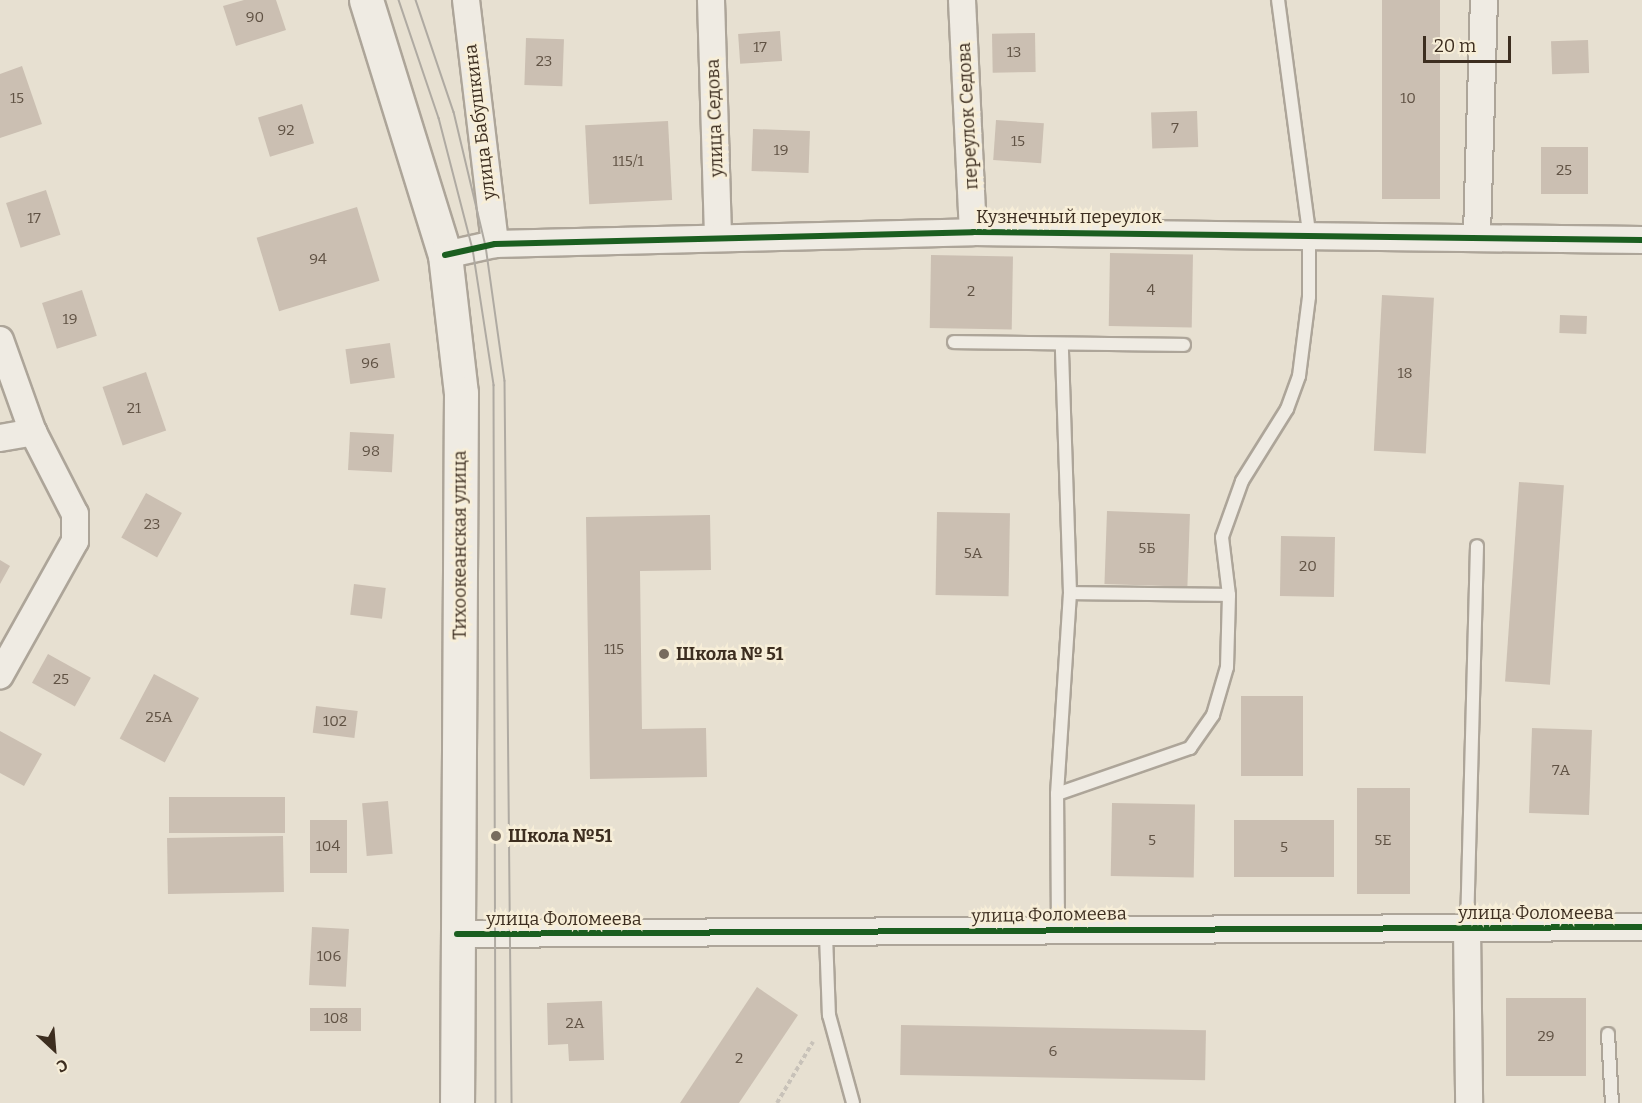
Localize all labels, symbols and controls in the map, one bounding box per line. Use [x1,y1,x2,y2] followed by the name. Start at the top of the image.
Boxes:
[246,9,264,27] house number: 90
[1426,24,1514,62] scale bar
[1434,35,1476,57] text: 20 m
[753,39,767,57] house number: 17
[953,42,983,190] street label: переулок Седова
[460,43,500,201] street label: улица Бабушкина
[1007,44,1021,62] house number: 13
[536,53,552,71] house number: 23
[702,59,728,177] street label: улица Седова
[10,90,24,108] house number: 15
[1400,90,1416,108] house number: 10
[1171,120,1179,138] house number: 7
[278,122,294,140] house number: 92
[1011,133,1025,151] house number: 15
[774,142,788,160] house number: 19
[612,153,644,171] house number: 115/1
[1556,162,1572,180] house number: 25
[976,206,1162,228] street label: Кузнечный переулок
[27,210,41,228] house number: 17
[309,251,327,269] house number: 94
[1147,282,1155,300] house number: 4
[967,283,975,301] house number: 2
[63,311,77,329] house number: 19
[361,355,379,373] house number: 96
[1397,365,1413,383] house number: 18
[127,400,141,418] house number: 21
[362,443,380,461] house number: 98
[449,450,471,640] street label: Тихоокеанская улица
[144,516,160,534] house number: 23
[1138,540,1156,558] house number: 5Б
[964,545,982,563] house number: 5А
[1299,558,1317,576] house number: 20
[604,641,624,659] house number: 115
[676,643,783,665] place label: Школа № 51
[657,647,671,661] marker: Школа № 51
[53,671,69,689] house number: 25
[146,709,172,727] house number: 25А
[323,713,347,731] house number: 102
[1552,762,1570,780] house number: 7А
[508,825,612,847] place label: Школа №51
[489,829,503,843] marker: Школа №51
[1148,832,1156,850] house number: 5
[1374,832,1392,850] house number: 5Е
[316,838,340,856] house number: 104
[1280,839,1288,857] house number: 5
[1458,902,1614,924] street label: улица Фоломеева
[971,903,1127,927] street label: улица Фоломеева
[486,908,642,930] street label: улица Фоломеева
[317,948,341,966] house number: 106
[324,1010,348,1028] house number: 108
[566,1015,584,1033] house number: 2А
[24,1019,84,1079] north arrow
[1538,1028,1554,1046] house number: 29
[1049,1043,1057,1061] house number: 6
[735,1050,743,1068] house number: 2
[53,1055,71,1076] text: С

